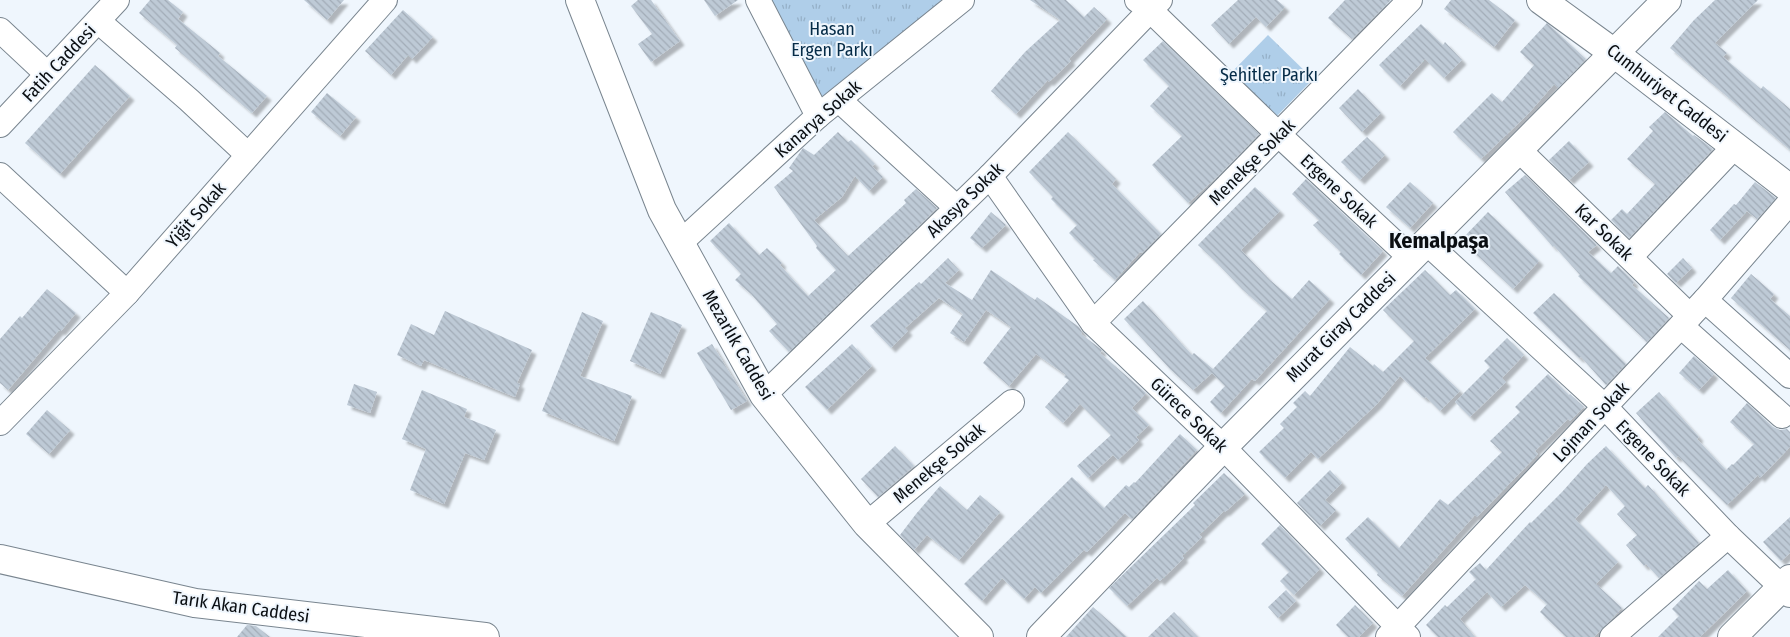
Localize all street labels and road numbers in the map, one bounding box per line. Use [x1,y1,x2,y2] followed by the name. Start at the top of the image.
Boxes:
[18,20,100,106] street label: Fatih Caddesi
[1602,39,1732,147] street label: Cumhuriyet Caddesi
[770,75,866,163] street label: Kanarya Sokak
[1204,114,1300,210] street label: Menekşe Sokak
[1296,150,1383,233] street label: Ergene Sokak
[922,158,1008,242] street label: Akasya Sokak
[161,177,231,253] street label: Yiğit Sokak
[1570,199,1638,266] street label: Kar Sokak
[1281,267,1401,387] street label: Murat Giray Caddesi
[698,286,778,404] street label: Mezarlık Caddesi
[1146,373,1233,458] street label: Gürece Sokak
[1548,377,1634,467] street label: Lojman Sokak
[1611,415,1695,501] street label: Ergene Sokak
[889,418,990,508] street label: Menekşe Sokak
[171,587,311,627] street label: Tarık Akan Caddesi

